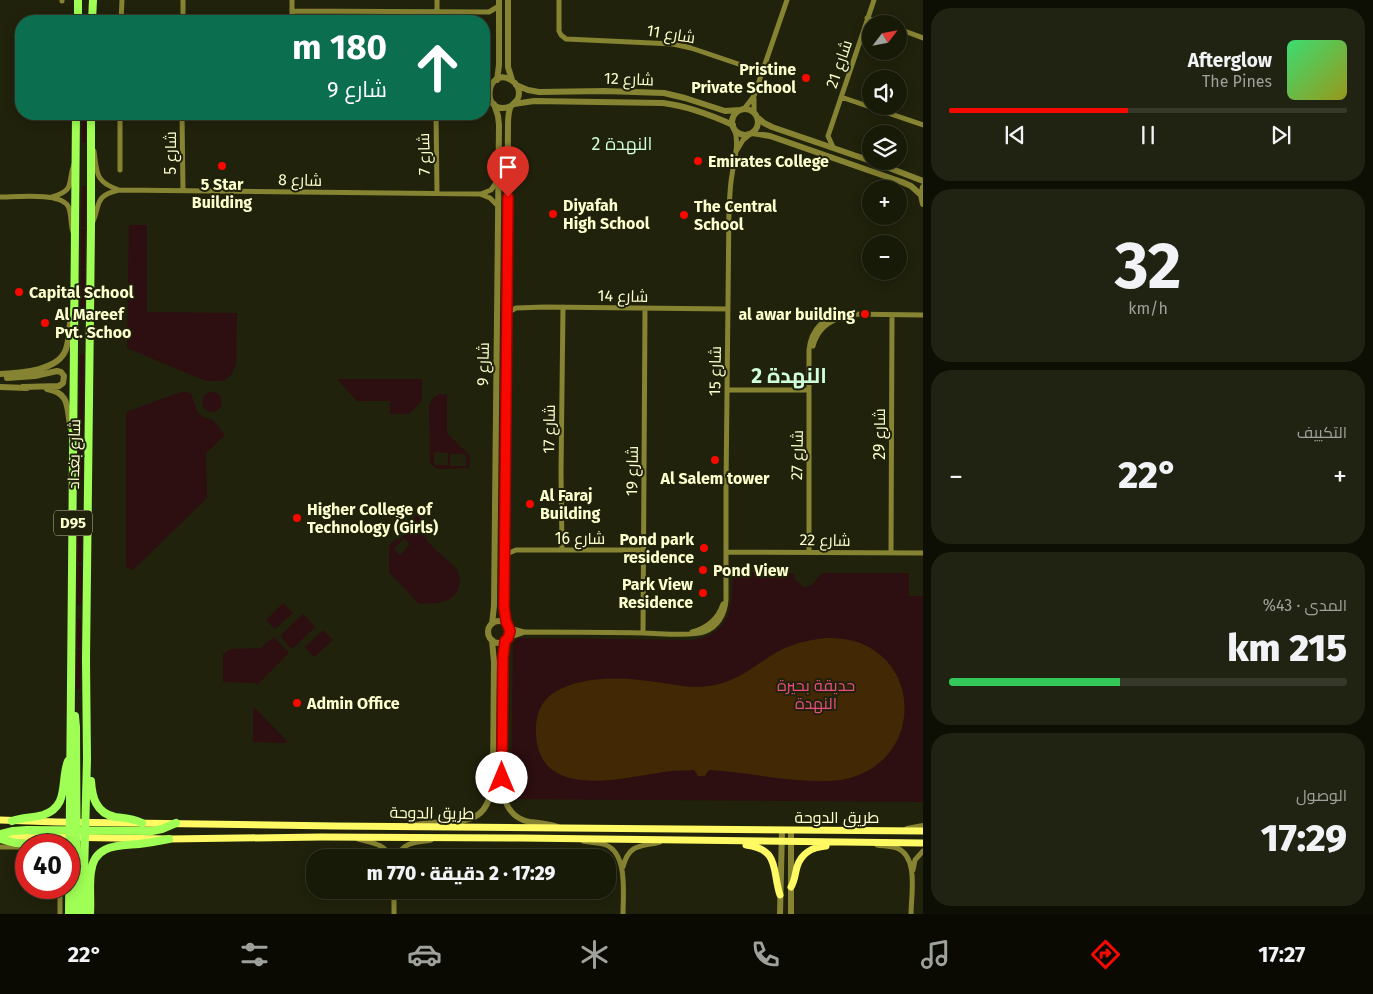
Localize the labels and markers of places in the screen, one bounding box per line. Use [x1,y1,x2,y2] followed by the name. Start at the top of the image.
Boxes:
[691,60,796,97] place label: Pristine Private School
[800,72,812,84] marker: Pristine Private School
[487,146,529,197] pin
[708,152,829,171] place label: Emirates College
[692,155,704,167] marker: Emirates College
[216,160,228,172] marker: 5 Star Building
[192,175,252,212] place label: 5 Star Building
[563,196,650,233] place label: Diyafah High School
[694,197,777,234] place label: The Central School
[547,208,559,220] marker: Diyafah High School
[678,209,690,221] marker: The Central School
[29,283,134,302] place label: Capital School
[13,286,25,298] marker: Capital School
[54,305,131,342] place label: Al Mareef Pvt. Schoo
[738,305,855,324] place label: al awar building
[859,308,871,320] marker: al awar building
[39,317,51,329] marker: Al Mareef Pvt. Schoo
[709,454,721,466] marker: Al Salem tower
[659,469,770,488] place label: Al Salem tower
[539,486,601,523] place label: Al Faraj Building
[524,498,536,510] marker: Al Faraj Building
[307,500,438,537] place label: Higher College of Technology (Girls)
[291,512,303,524] marker: Higher College of Technology (Girls)
[620,530,694,567] place label: Pond park residence
[698,542,710,554] marker: Pond park residence
[713,561,789,580] place label: Pond View
[697,564,709,576] marker: Pond View
[618,575,693,612] place label: Park View Residence
[697,587,709,599] marker: Park View Residence
[306,694,400,713] place label: Admin Office
[291,697,303,709] marker: Admin Office

